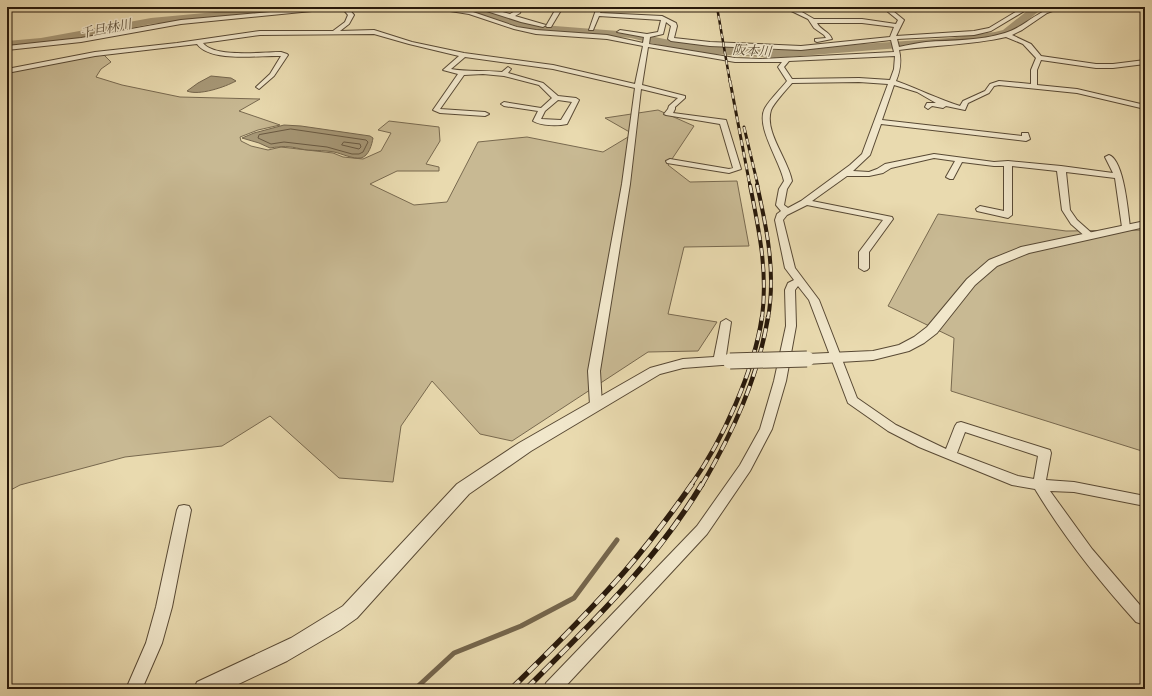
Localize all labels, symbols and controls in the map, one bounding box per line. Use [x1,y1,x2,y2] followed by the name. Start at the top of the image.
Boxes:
[79,16,135,44] water label: 千旦林川
[732,42,774,62] water label: 阪本川

